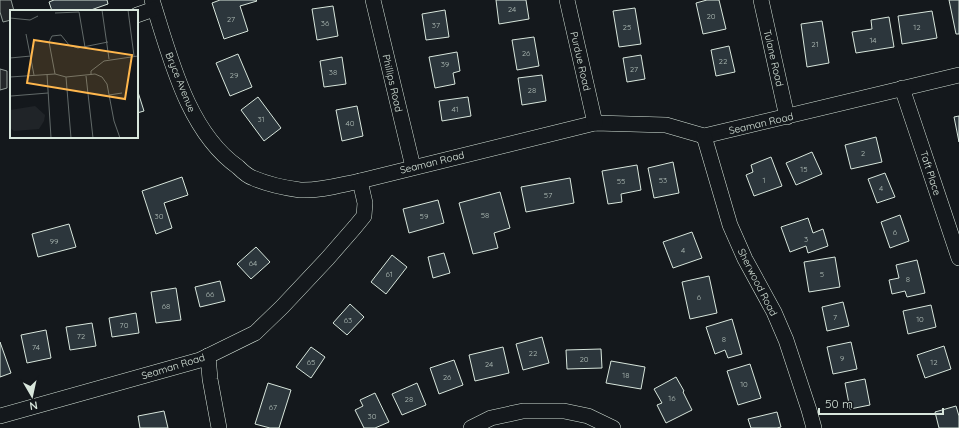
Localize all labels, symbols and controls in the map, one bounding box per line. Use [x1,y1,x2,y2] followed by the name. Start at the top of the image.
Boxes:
[508,4,516,14] house number: 24
[10,10,138,138] inset map
[706,11,716,21] house number: 20
[227,14,235,24] house number: 27
[321,18,330,28] house number: 36
[432,20,440,30] house number: 37
[623,22,631,32] house number: 25
[913,22,921,32] house number: 12
[761,28,786,88] street label: Tulane Road
[567,30,594,92] street label: Purdue Road
[869,35,877,45] house number: 14
[811,39,819,49] house number: 21
[522,48,531,58] house number: 26
[163,50,199,115] street label: Bryce Avenue
[380,53,405,113] street label: Phillips Road
[719,56,728,66] house number: 22
[441,59,450,69] house number: 39
[630,64,638,74] house number: 27
[329,67,337,77] house number: 38
[230,70,239,80] house number: 29
[528,85,536,95] house number: 28
[451,104,459,114] house number: 41
[728,110,795,137] street label: Seaman Road
[257,114,265,124] house number: 31
[346,118,355,128] house number: 40
[399,148,466,177] street label: Seaman Road
[861,148,866,158] house number: 2
[917,149,944,197] street label: Taft Place
[800,164,808,174] house number: 15
[659,175,667,185] house number: 53
[763,175,766,185] house number: 1
[617,176,625,186] house number: 55
[879,183,883,193] house number: 4
[544,190,552,200] house number: 57
[481,210,489,220] house number: 58
[155,211,164,221] house number: 30
[420,211,429,221] house number: 59
[893,227,898,237] house number: 6
[804,234,808,244] house number: 3
[50,236,59,246] house number: 99
[681,245,685,255] house number: 4
[735,246,780,318] street label: Sherwood Road
[249,258,257,268] house number: 64
[385,269,393,279] house number: 61
[820,269,824,279] house number: 5
[906,274,910,284] house number: 8
[206,289,215,299] house number: 66
[697,292,702,302] house number: 6
[162,301,170,311] house number: 68
[833,312,837,322] house number: 7
[916,314,924,324] house number: 10
[344,315,352,325] house number: 63
[120,320,129,330] house number: 70
[77,331,86,341] house number: 72
[722,334,726,344] house number: 8
[32,342,40,352] house number: 74
[529,348,538,358] house number: 22
[140,351,207,382] street label: Seaman Road
[840,353,845,363] house number: 9
[579,354,589,364] house number: 20
[307,357,315,367] house number: 65
[930,357,938,367] house number: 12
[485,359,493,369] house number: 24
[622,370,630,380] house number: 18
[443,372,452,382] house number: 26
[12,376,52,416] north arrow
[740,379,748,389] house number: 10
[819,390,943,416] scale bar
[668,393,676,403] house number: 16
[405,394,413,404] house number: 28
[825,396,853,411] text: 50 m
[28,398,39,413] text: N
[269,402,277,412] house number: 67
[368,411,377,421] house number: 30

